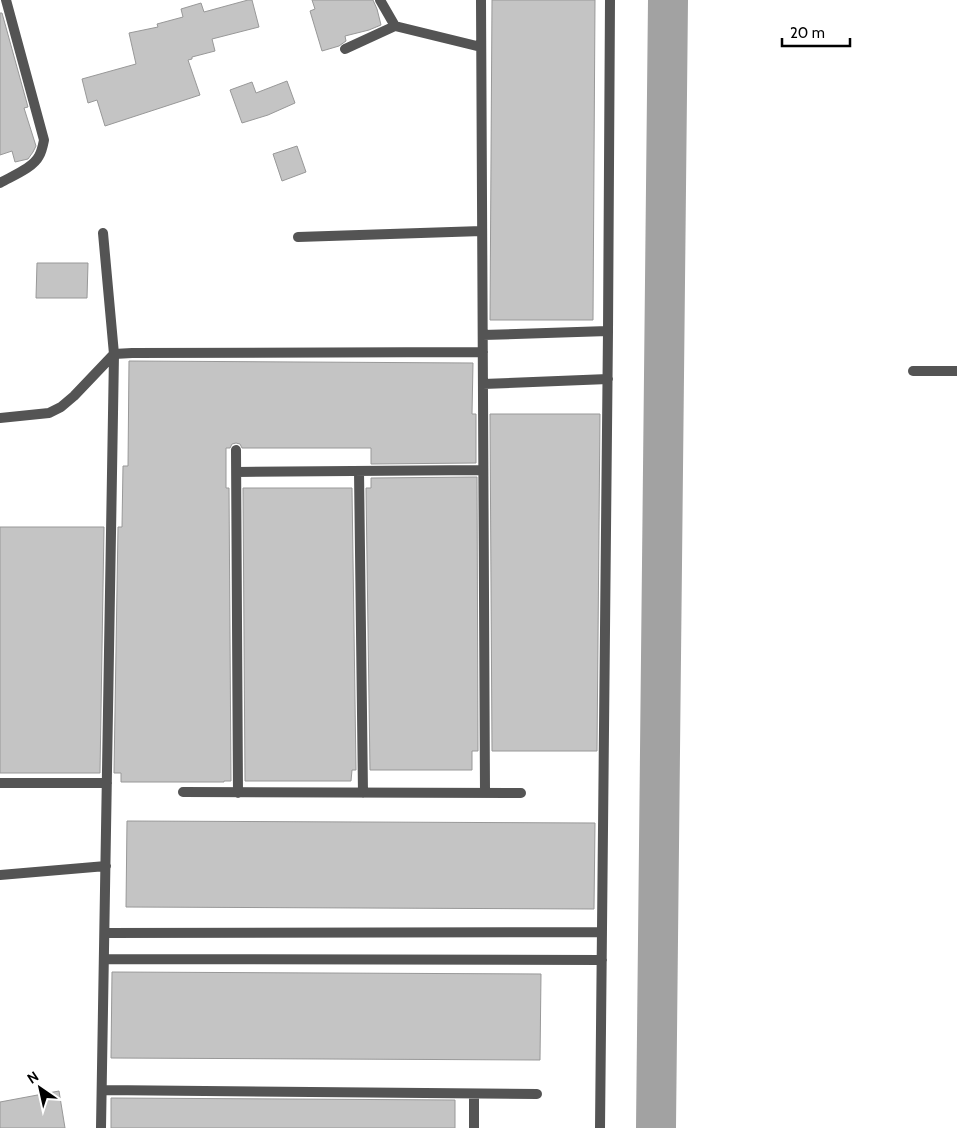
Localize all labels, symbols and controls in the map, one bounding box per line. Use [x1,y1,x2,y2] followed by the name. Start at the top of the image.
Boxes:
[782,15,850,47] scale bar
[790,24,825,42] text: 20 m
[15,1063,65,1113] north arrow
[24,1067,42,1087] text: N

